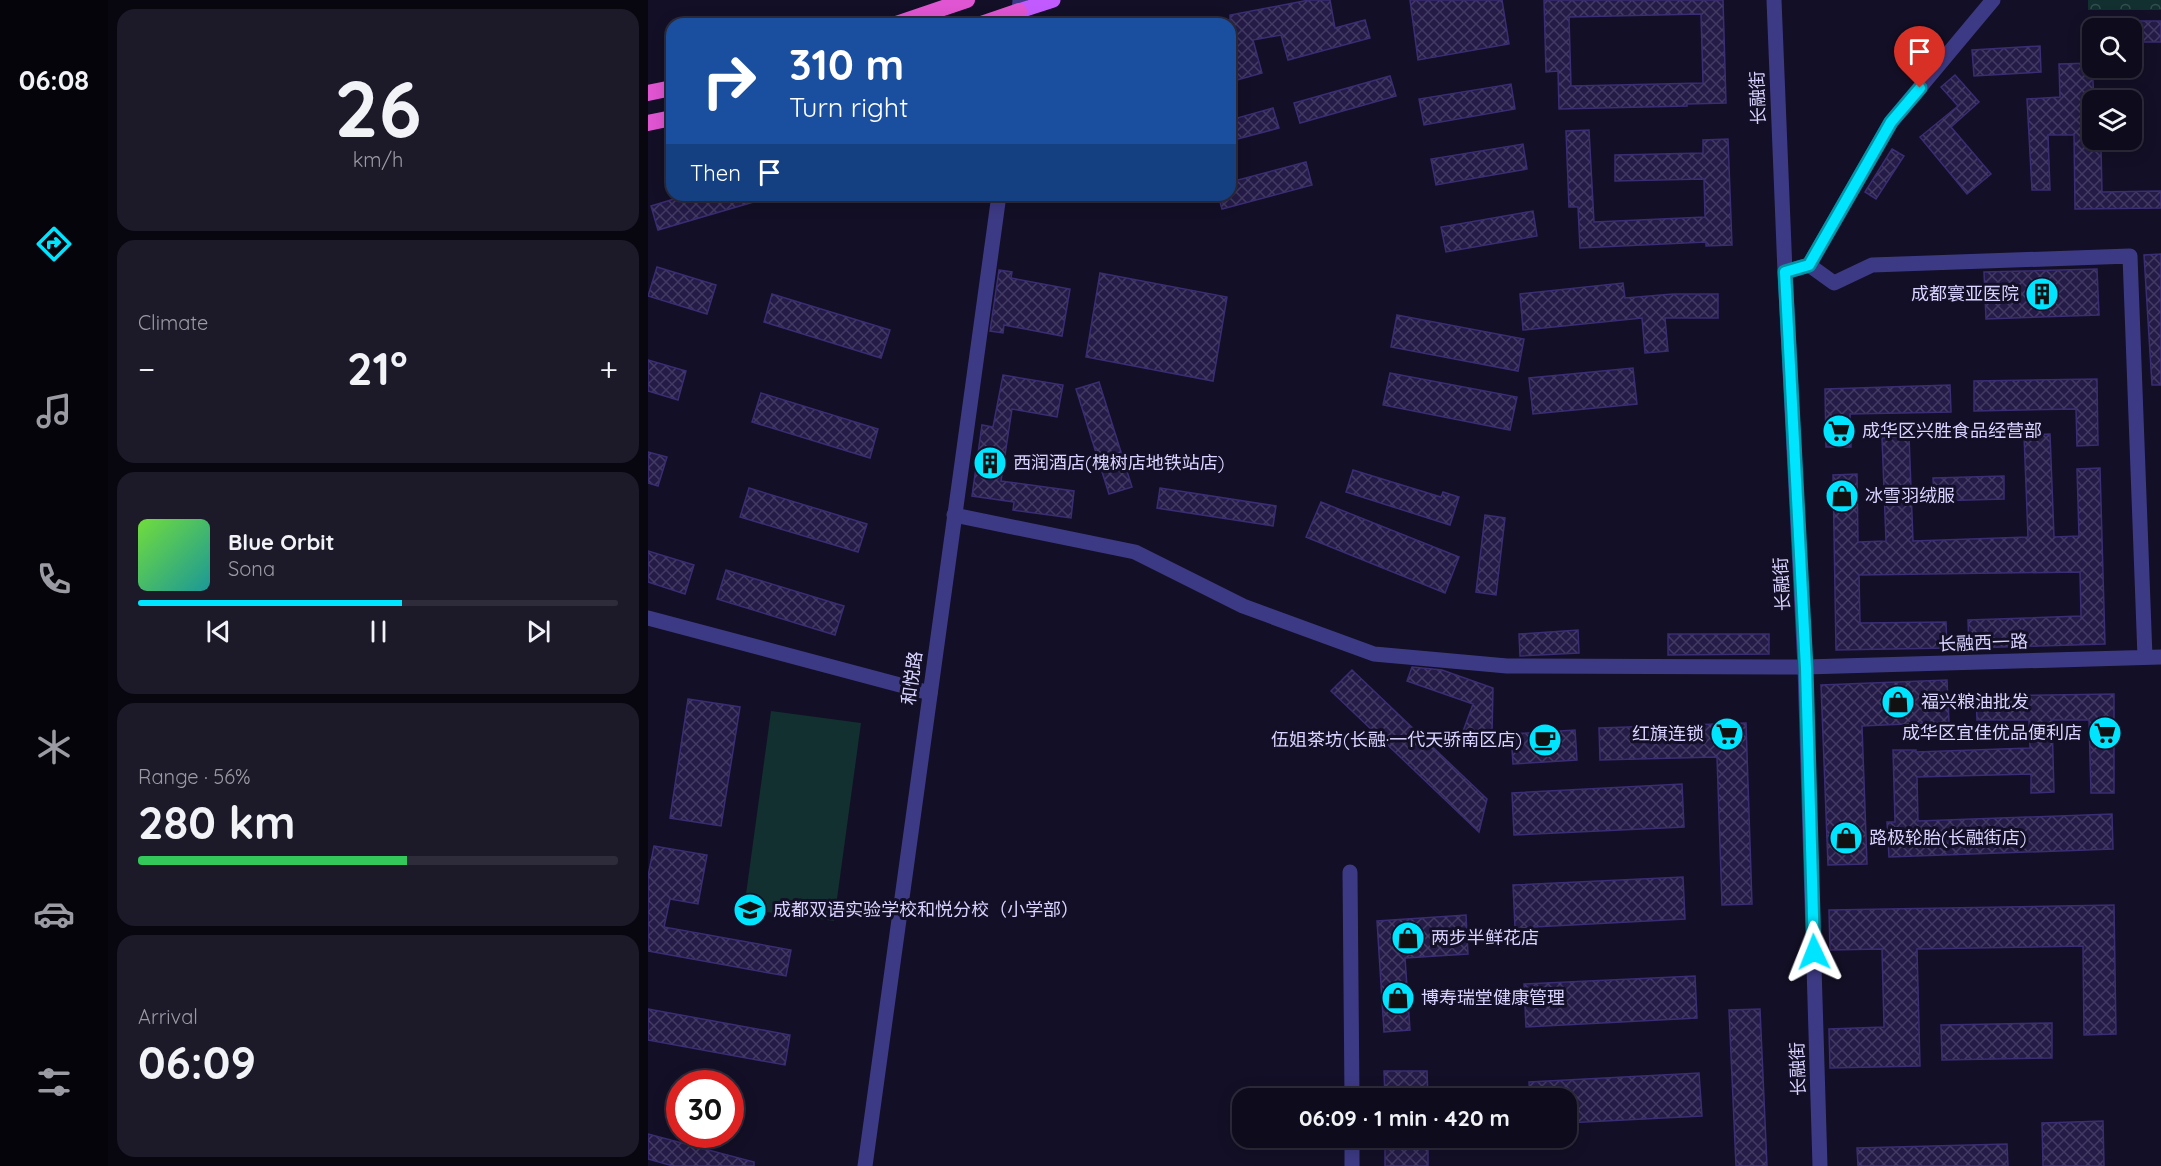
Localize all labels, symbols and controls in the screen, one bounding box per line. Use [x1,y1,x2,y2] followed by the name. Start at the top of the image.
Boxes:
[2082,18,2142,150] map controls
[2082,18,2142,78] button: search
[1894,26,1945,88] pin
[1903,35,1936,68] icon: arrive
[789,38,904,91] text: 310 m
[690,42,768,120] icon: right
[334,59,422,157] text: 26
[19,63,89,97] text: 06:08
[1745,71,1770,125] street label: 长融街
[789,90,908,124] text: Turn right
[2082,90,2142,150] button: layers
[353,147,403,172] text: km/h
[753,156,786,189] icon: arrive
[690,159,741,187] text: Then
[33,223,75,265] icon: directions
[2024,276,2060,312] building icon: 成都寰亚医院
[1911,282,2019,305] place label: 成都寰亚医院
[138,310,208,335] text: Climate
[347,340,408,396] text: 21°
[138,348,155,389] text: −
[599,348,618,389] text: +
[33,390,75,432] icon: music
[1821,413,1857,449] supermarket icon: 成华区兴胜食品经营部
[1862,419,2042,442] place label: 成华区兴胜食品经营部
[972,445,1008,481] building icon: 西润酒店(槐树店地铁站店)
[1013,451,1224,474] place label: 西润酒店(槐树店地铁站店)
[1824,478,1860,514] shop icon: 冰雪羽绒服
[1865,484,1955,507] place label: 冰雪羽绒服
[228,528,334,556] text: Blue Orbit
[228,556,275,581] text: Sona
[1769,556,1794,612] street label: 长融街
[33,558,75,600] icon: phone
[202,615,235,648] icon: previous
[362,615,395,648] icon: pause
[522,615,555,648] icon: next
[1938,629,2028,656] street label: 长融西一路
[896,650,927,706] street label: 和悦路
[1880,684,1916,720] shop icon: 福兴粮油批发
[1921,690,2029,713] place label: 福兴粮油批发
[2087,715,2123,751] supermarket icon: 成华区宜佳优品便利店
[1709,716,1745,752] supermarket icon: 红旗连锁
[1902,721,2082,744] place label: 成华区宜佳优品便利店
[1527,722,1563,758] cafe icon: 伍姐茶坊(长融·一代天骄南区店)
[1632,722,1704,745] place label: 红旗连锁
[33,726,75,768] icon: climate
[1271,728,1522,751] place label: 伍姐茶坊(长融·一代天骄南区店)
[138,764,251,789] text: Range · 56%
[138,794,296,850] text: 280 km
[1828,820,1864,856] shop icon: 路极轮胎(长融街店)
[1869,826,2026,849] place label: 路极轮胎(长融街店)
[732,892,768,928] school or university icon: 成都双语实验学校和悦分校（小学部）
[33,893,75,935] icon: car
[773,898,1079,921] place label: 成都双语实验学校和悦分校（小学部）
[1390,920,1426,956] shop icon: 两步半鲜花店
[1782,920,1846,984] position arrow
[1431,926,1539,949] place label: 两步半鲜花店
[1380,980,1416,1016] shop icon: 博寿瑞堂健康管理
[1421,986,1565,1009] place label: 博寿瑞堂健康管理
[138,1004,198,1029] text: Arrival
[138,1034,256,1090] text: 06:09
[1785,1042,1810,1096] street label: 长融街
[33,1061,75,1103] icon: filters
[666,1070,744,1148] speed limit sign: 30
[1299,1104,1510,1132] text: 06:09 · 1 min · 420 m

